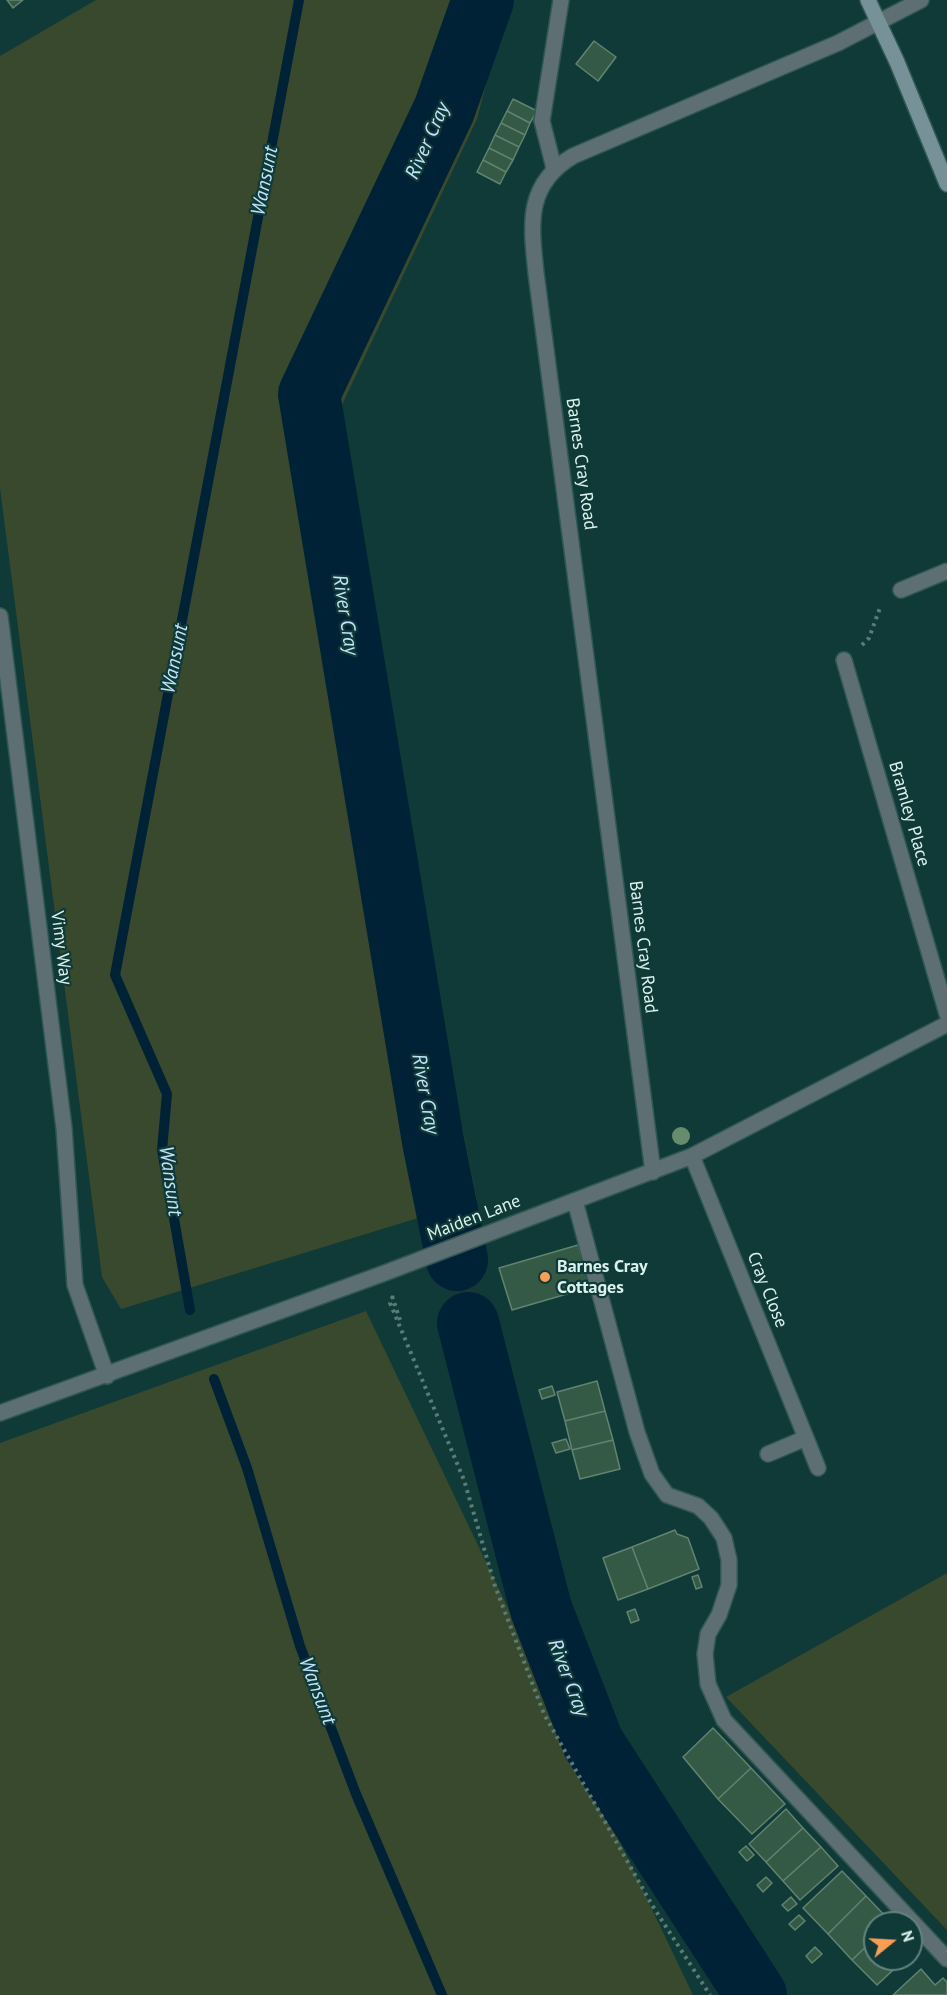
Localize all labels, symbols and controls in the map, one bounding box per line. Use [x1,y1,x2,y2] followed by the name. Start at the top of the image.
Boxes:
[401,99,455,183] water label: River Cray
[247,144,283,218] water label: Wansunt
[561,397,601,531] street label: Barnes Cray Road
[327,573,363,657] water label: River Cray
[157,622,193,696] water label: Wansunt
[884,759,934,869] street label: Bramley Place
[624,880,662,1014] street label: Barnes Cray Road
[46,910,76,986] street label: Vimy Way
[406,1052,444,1136] water label: River Cray
[153,1145,187,1217] water label: Wansunt
[424,1190,524,1246] street label: Maiden Lane
[742,1249,792,1331] street label: Cray Close
[557,1256,648,1298] place label: Barnes Cray Cottages
[538,1270,552,1284] marker: Barnes Cray Cottages
[542,1636,594,1720] water label: River Cray
[293,1654,341,1728] water label: Wansunt
[863,1911,923,1971] north arrow
[897,1928,919,1944] text: N

